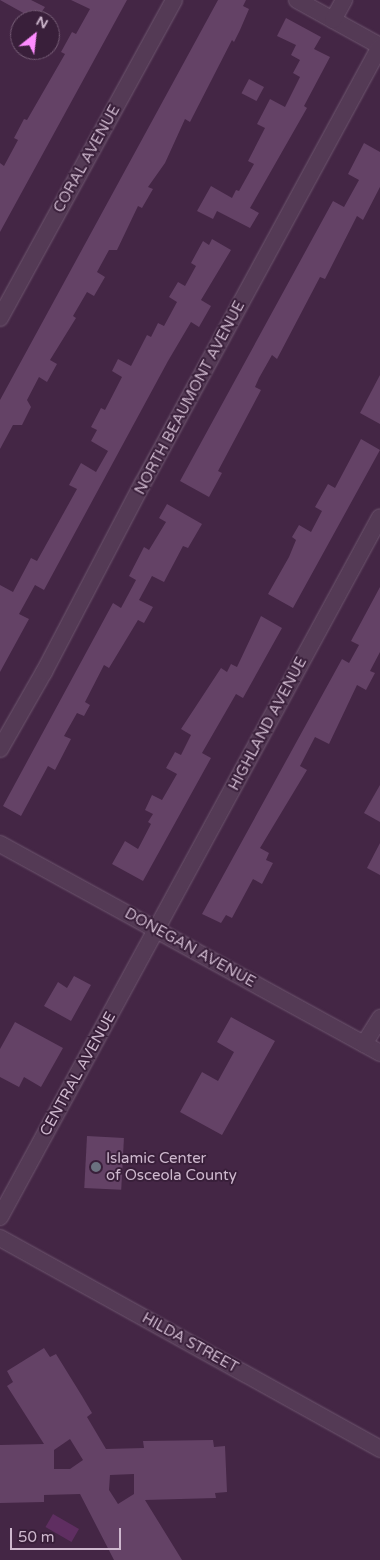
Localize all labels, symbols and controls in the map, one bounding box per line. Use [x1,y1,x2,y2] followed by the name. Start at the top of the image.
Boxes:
[10,10,60,60] north arrow
[33,12,51,32] text: N
[50,102,124,216] street label: CORAL AVENUE
[131,298,249,498] street label: NORTH BEAUMONT AVENUE
[225,654,311,794] street label: HIGHLAND AVENUE
[121,905,259,991] street label: DONEGAN AVENUE
[36,1009,120,1139] street label: CENTRAL AVENUE
[106,1149,237,1184] place label: Islamic Center of Osceola County
[90,1161,102,1173] marker: Islamic Center of Osceola County
[139,1309,241,1377] street label: HILDA STREET
[12,1518,124,1550] scale bar
[18,1528,55,1546] text: 50 m

